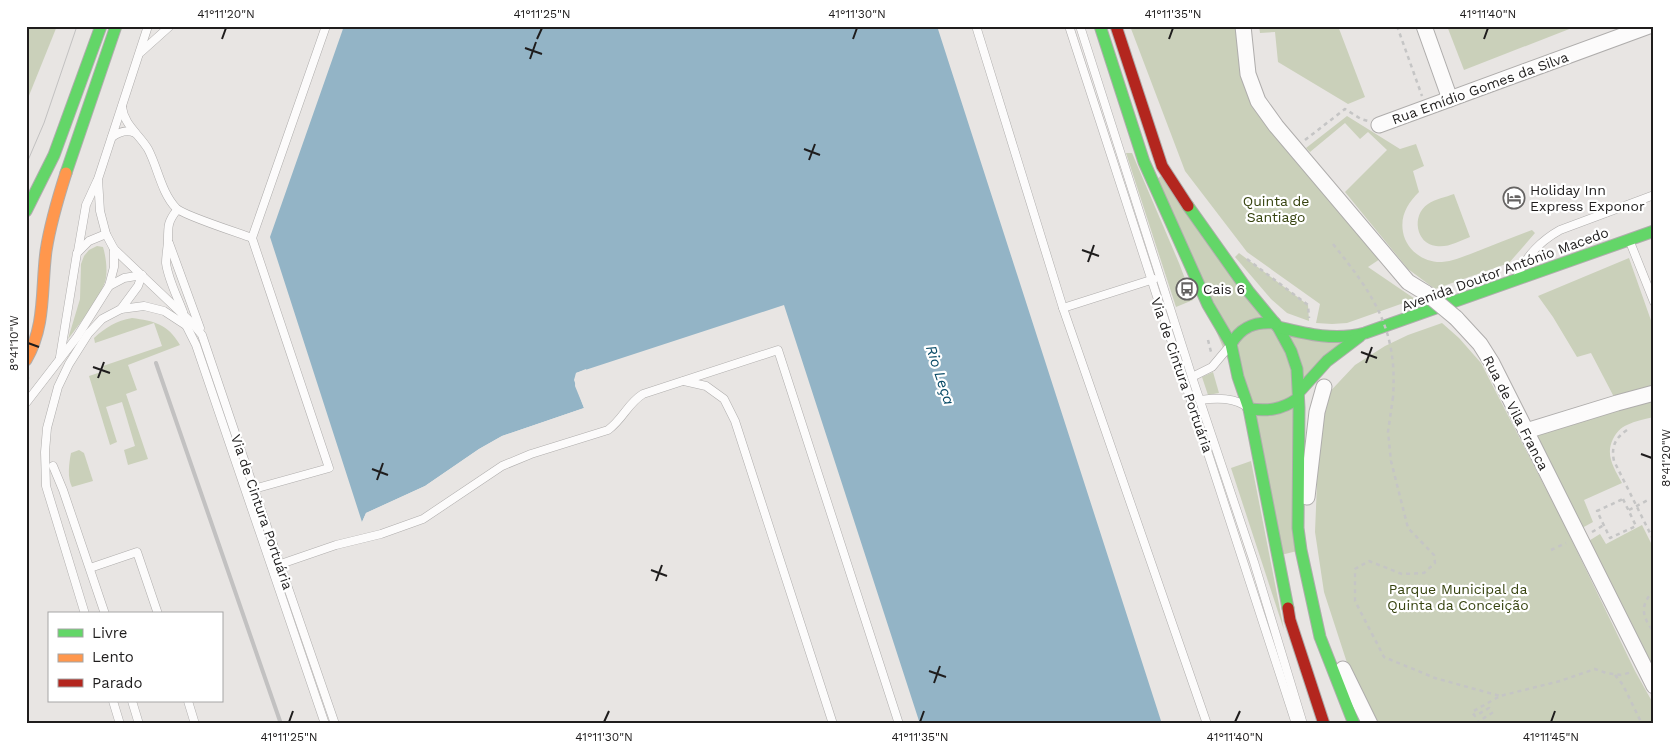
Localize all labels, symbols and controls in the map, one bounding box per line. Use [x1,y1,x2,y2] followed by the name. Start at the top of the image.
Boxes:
[197,7,255,21] text: 41°11'20"N
[513,7,571,21] text: 41°11'25"N
[828,7,886,21] text: 41°11'30"N
[1144,7,1202,21] text: 41°11'35"N
[1460,7,1516,21] text: 41°11'40"N
[1390,49,1571,127] street label: Rua Emídio Gomes da Silva
[1530,182,1645,214] place label: Holiday Inn Express Exponor
[1502,186,1526,210] hotel icon: Holiday Inn Express Exponor
[1243,193,1309,225] park label: Quinta de Santiago
[1399,224,1611,314] street label: Avenida Doutor António Macedo
[1175,277,1199,301] bus stop icon: Cais 6
[1203,281,1245,297] place label: Cais 6
[1148,295,1216,455] street label: Via de Cintura Portuária
[7,315,21,371] text: 8°41'10"W
[922,343,958,407] water label: Rio Leça
[1480,353,1552,473] street label: Rua de Vila Franca
[1659,429,1673,487] text: 8°41'20"W
[228,432,296,592] street label: Via de Cintura Portuária
[1387,581,1529,613] park label: Parque Municipal da Quinta da Conceição
[48,612,222,702] legend
[92,624,127,642] text: Livre
[92,648,134,666] text: Lento
[92,674,142,692] text: Parado
[260,730,318,744] text: 41°11'25"N
[575,730,633,744] text: 41°11'30"N
[891,730,949,744] text: 41°11'35"N
[1207,730,1263,744] text: 41°11'40"N
[1523,730,1579,744] text: 41°11'45"N

